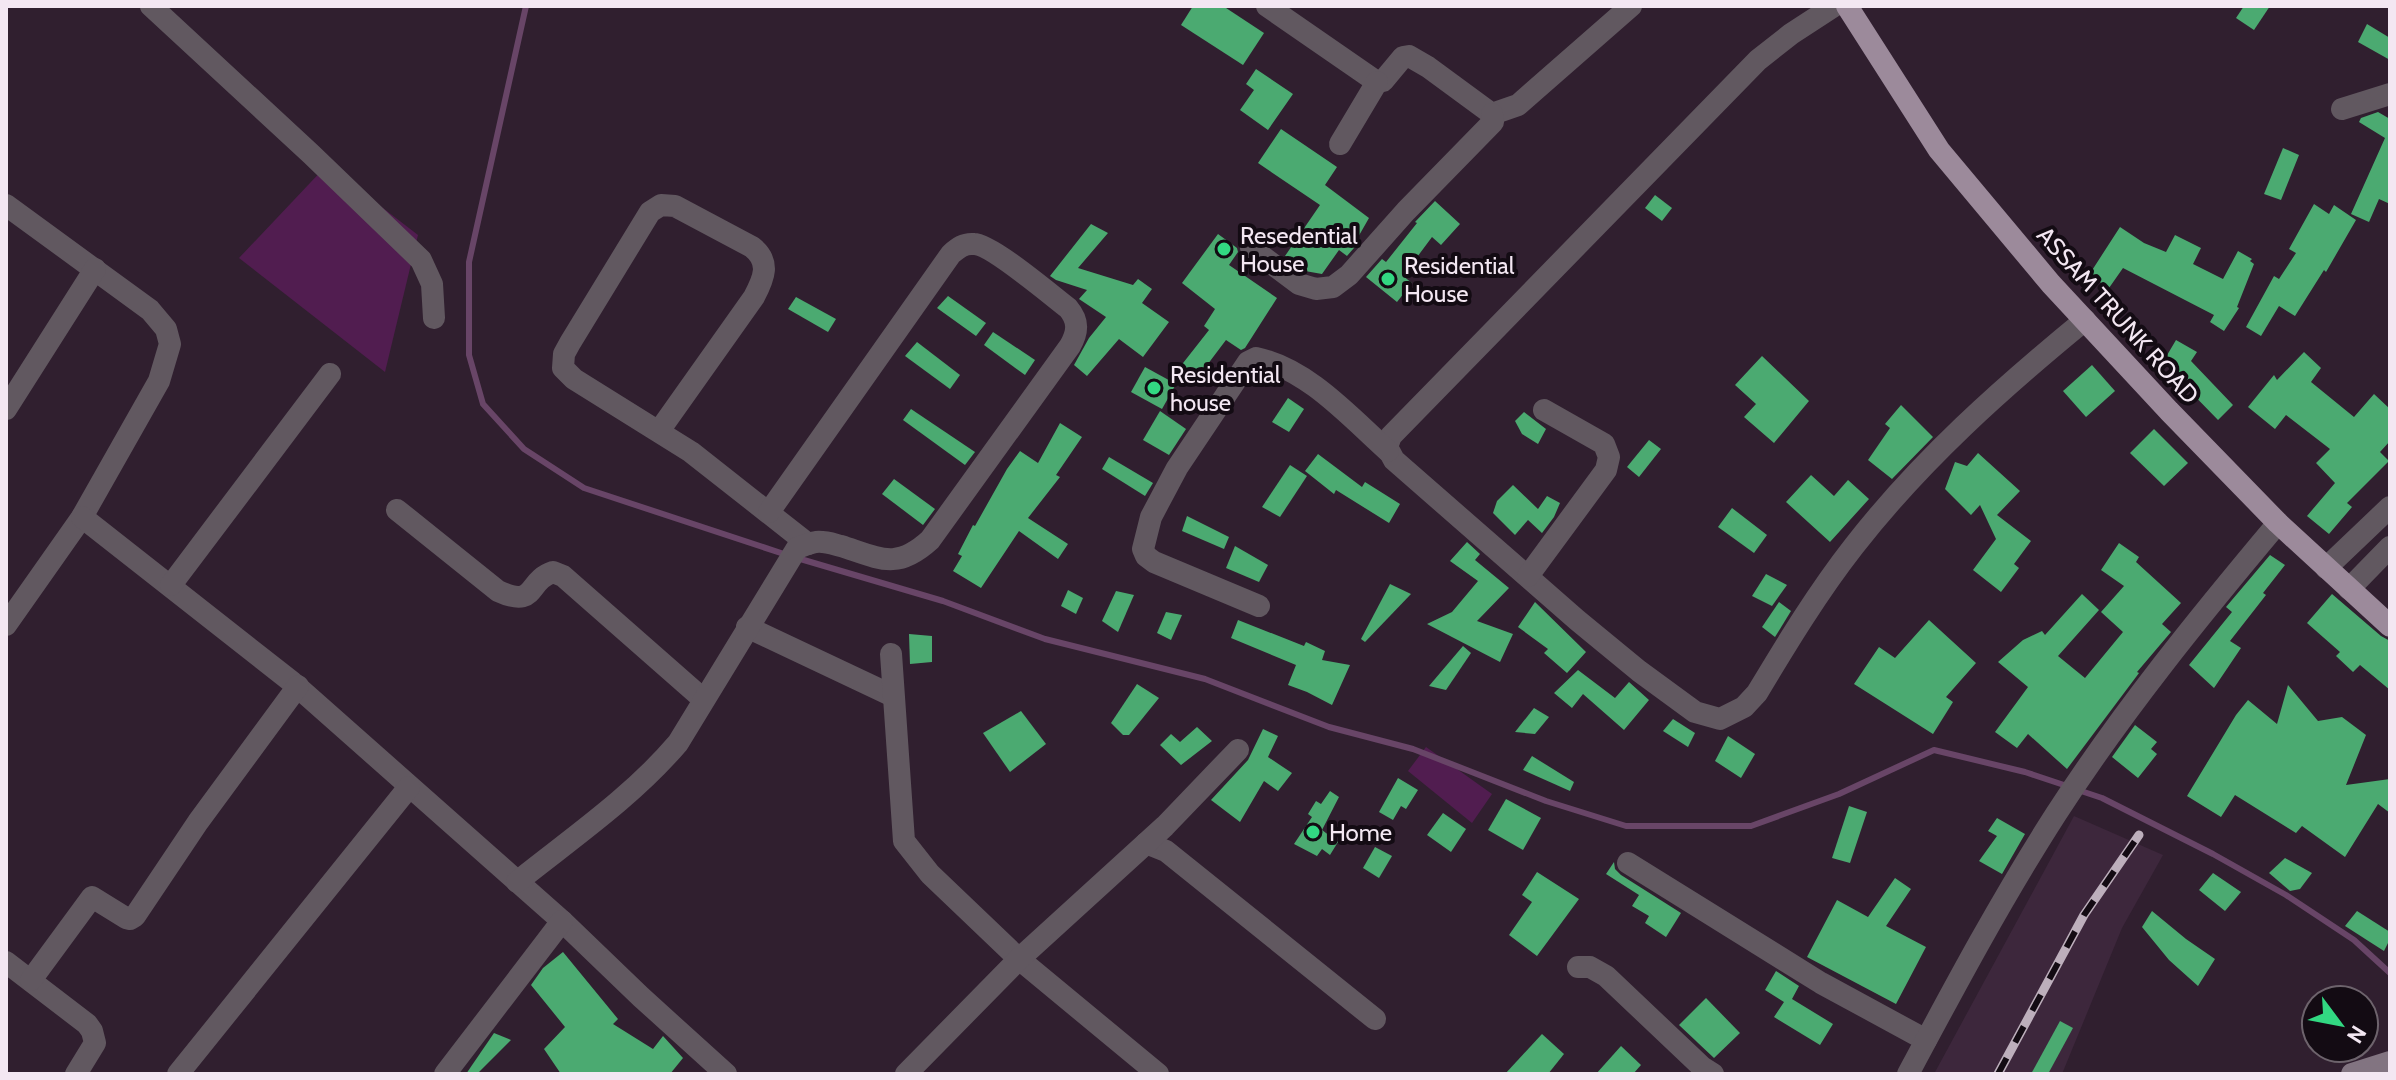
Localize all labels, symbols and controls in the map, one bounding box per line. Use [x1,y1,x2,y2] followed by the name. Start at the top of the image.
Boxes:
[1240,221,1358,278] place label: Resedential House
[2031,221,2205,409] street label: ASSAM TRUNK ROAD
[1215,240,1233,258] marker: Resedential House
[1404,251,1515,308] place label: Residential House
[1379,270,1397,288] marker: Residential House
[1170,360,1281,417] place label: Residential house
[1145,379,1163,397] marker: Residential house
[1329,818,1392,847] place label: Home
[1304,823,1322,841] marker: Home
[2300,984,2380,1064] north arrow
[2341,1021,2372,1048] text: N

